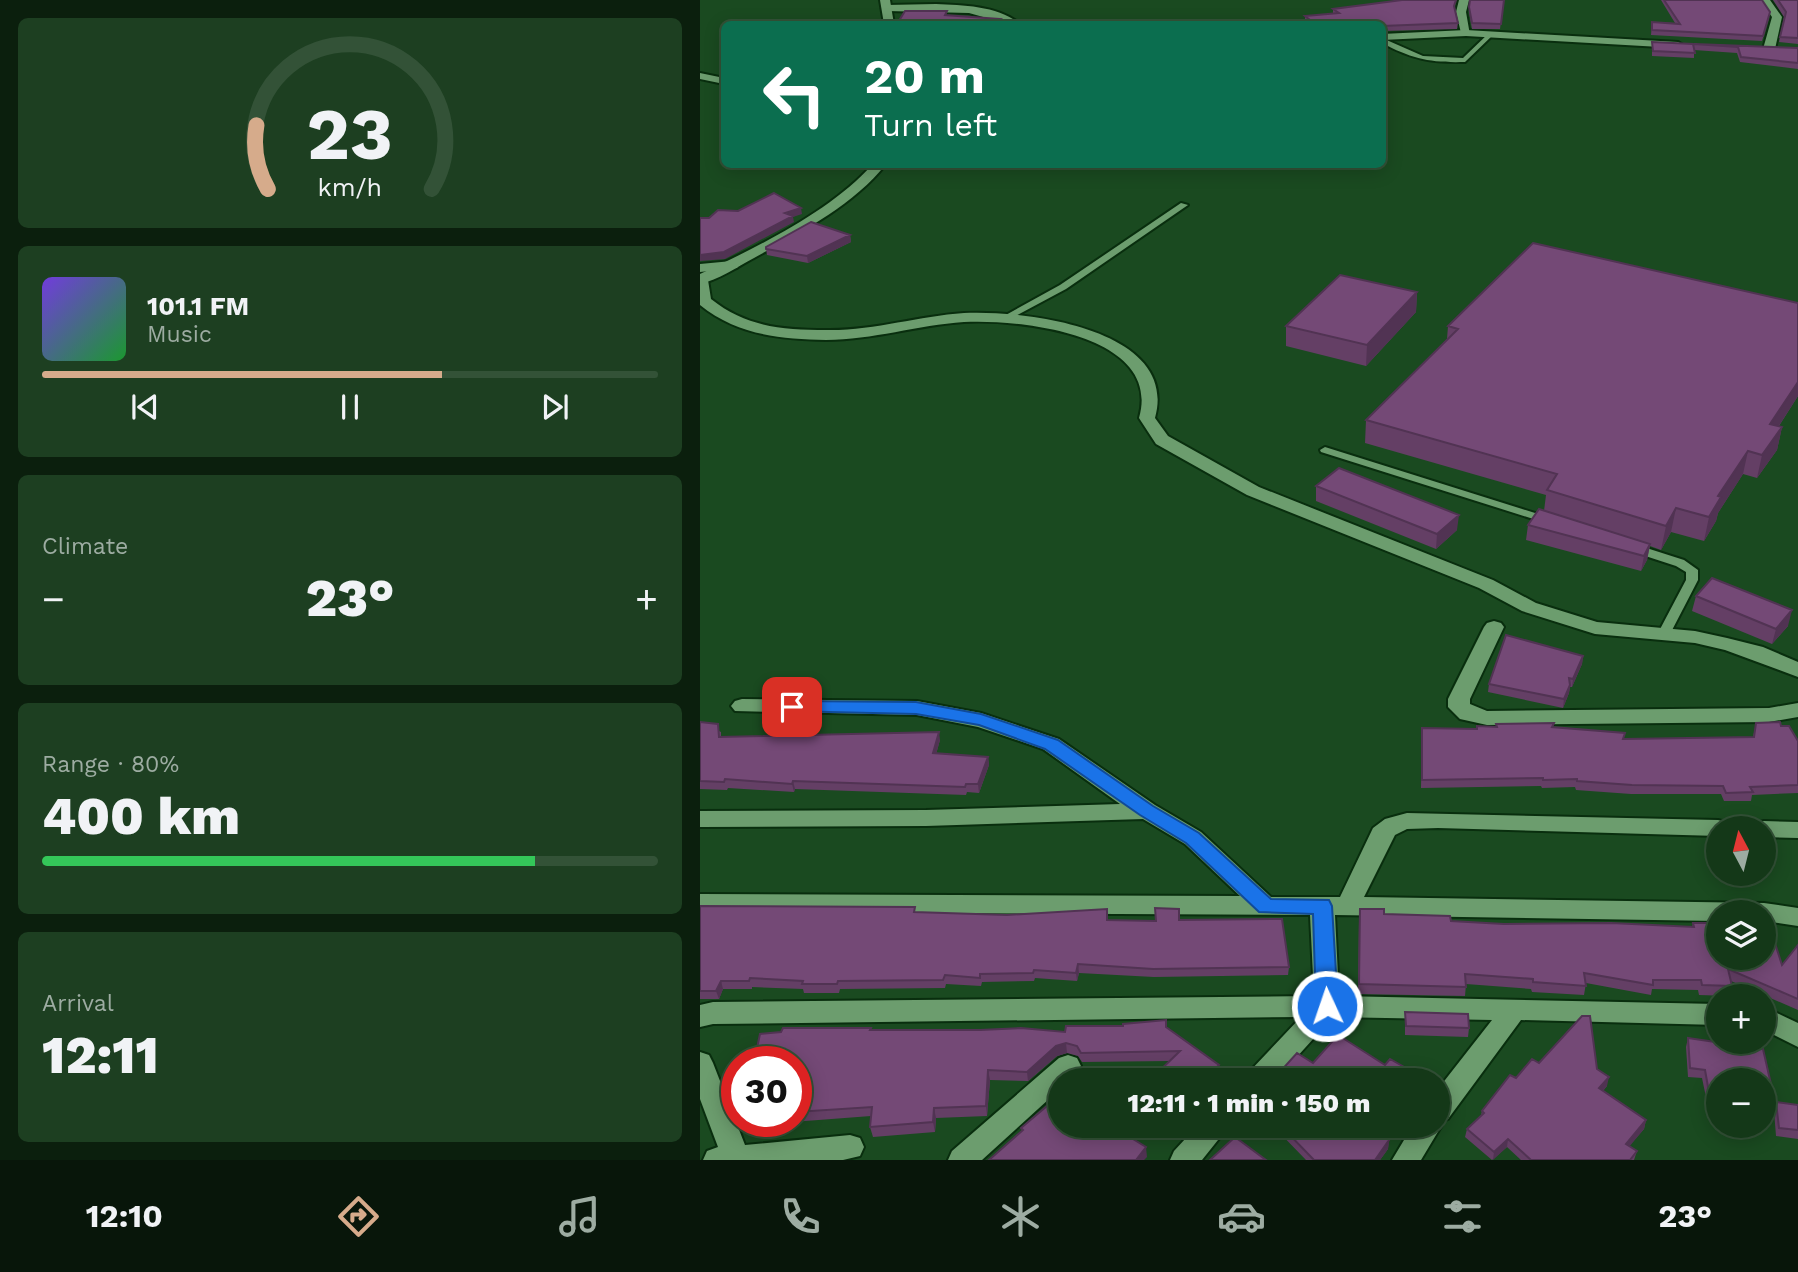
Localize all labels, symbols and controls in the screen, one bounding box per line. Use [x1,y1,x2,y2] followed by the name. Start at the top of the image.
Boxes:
[864,47,985,105] text: 20 m
[749,49,840,140] icon: left
[307,92,393,178] text: 23
[864,106,997,144] text: Turn left
[318,173,382,202] text: km/h
[147,291,249,321] text: 101.1 FM
[147,321,212,348] text: Music
[126,388,164,426] icon: previous
[331,388,369,426] icon: pause
[536,388,574,426] icon: next
[42,533,128,560] text: Climate
[306,568,394,629] text: 23°
[42,577,65,621] text: −
[635,577,658,621] text: +
[762,677,822,737] pin
[773,688,811,726] icon: arrive
[42,751,179,778] text: Range · 80%
[42,786,240,847] text: 400 km
[1706,816,1776,886] north arrow
[1706,816,1776,1138] map controls
[1706,900,1776,970] button: layers
[1290,969,1364,1043] position arrow
[1706,984,1776,1054] button: +
[42,990,114,1017] text: Arrival
[42,1025,159,1086] text: 12:11
[721,1046,812,1137] speed limit sign: 30
[1706,1068,1776,1138] button: −
[1128,1088,1370,1118] text: 12:11 · 1 min · 150 m
[334,1192,383,1241] icon: directions
[555,1192,604,1241] icon: music
[776,1192,825,1241] icon: phone
[996,1192,1045,1241] icon: climate
[1217,1192,1266,1241] icon: car
[1438,1192,1487,1241] icon: filters
[86,1197,163,1235] text: 12:10
[1658,1197,1712,1235] text: 23°

